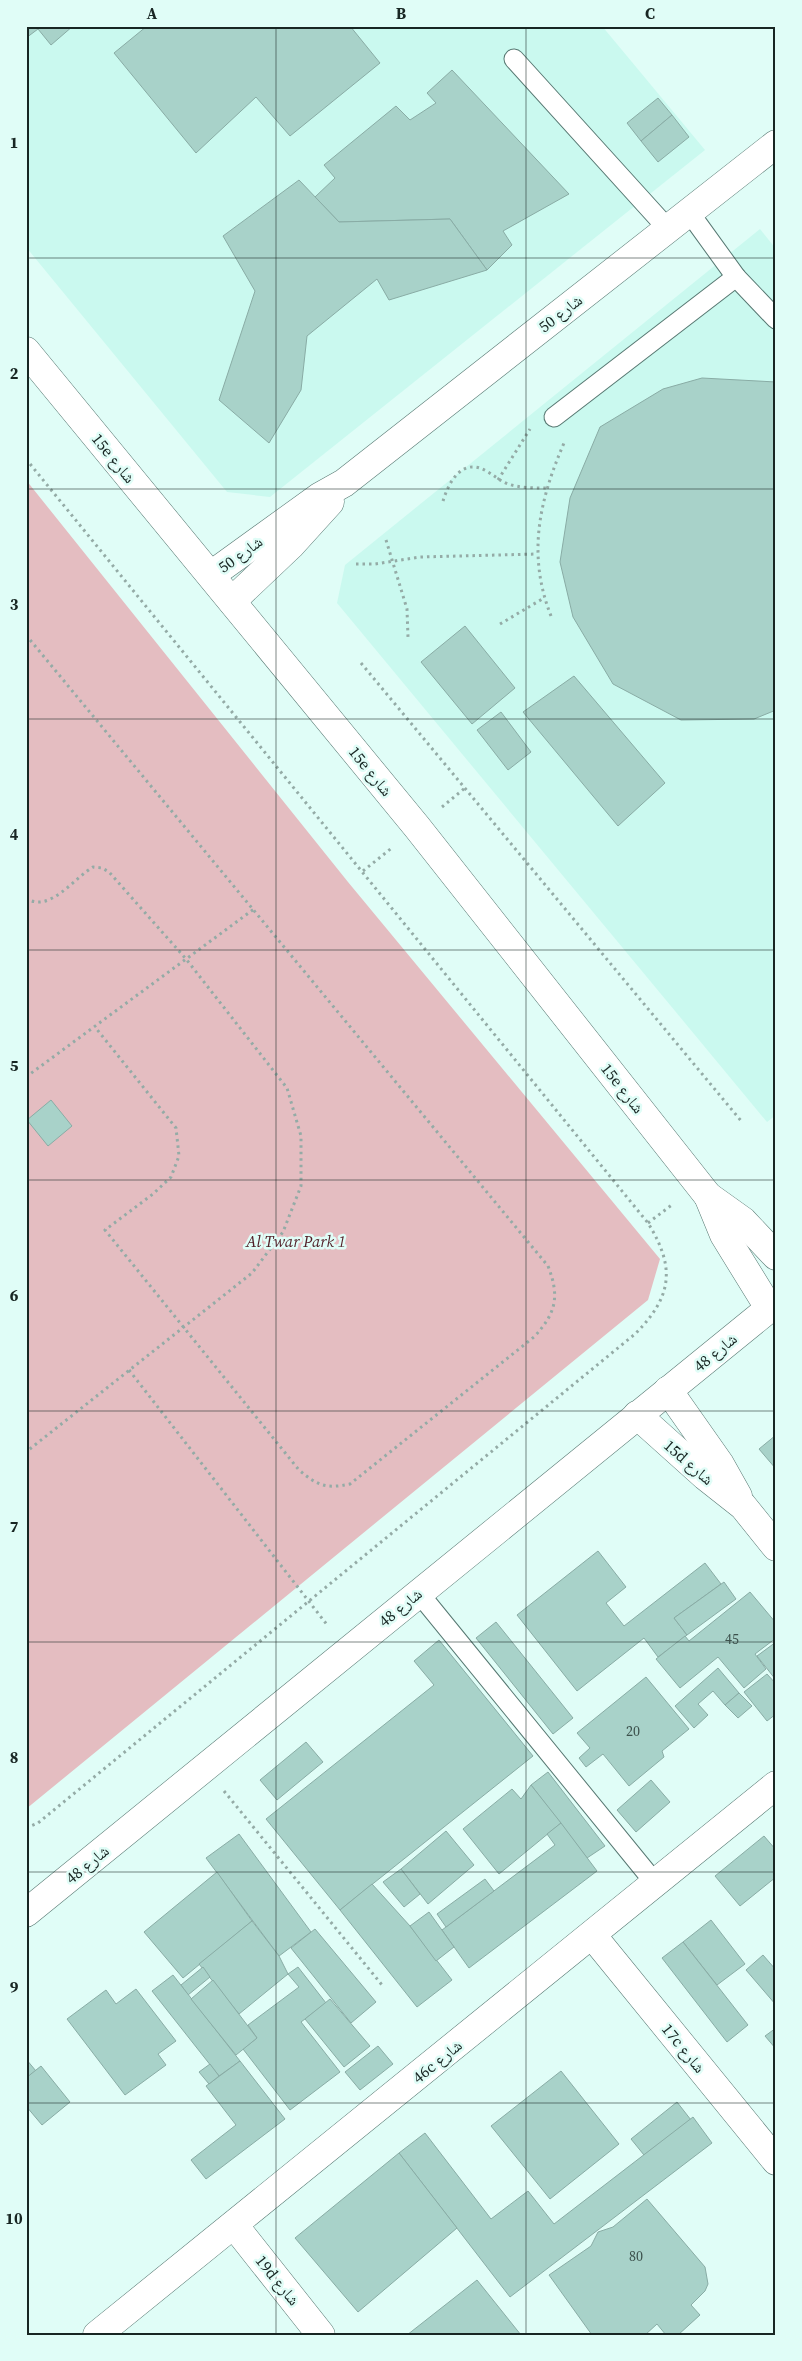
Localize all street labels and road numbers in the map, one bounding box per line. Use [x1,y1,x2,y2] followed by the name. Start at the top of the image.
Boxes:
[533,289,587,337] street label: شارع 50
[87,428,141,488] street label: 15e شارع
[213,530,267,578] street label: شارع 50
[344,741,398,801] street label: 15e شارع
[596,1058,650,1118] street label: 15e شارع
[689,1328,741,1376] street label: شارع 48
[659,1434,719,1490] street label: 15d شارع
[374,1583,426,1631] street label: شارع 48
[61,1840,113,1888] street label: شارع 48
[657,2019,711,2077] street label: 17c شارع
[408,2034,466,2088] street label: 46c شارع
[251,2250,305,2310] street label: 19d شارع

